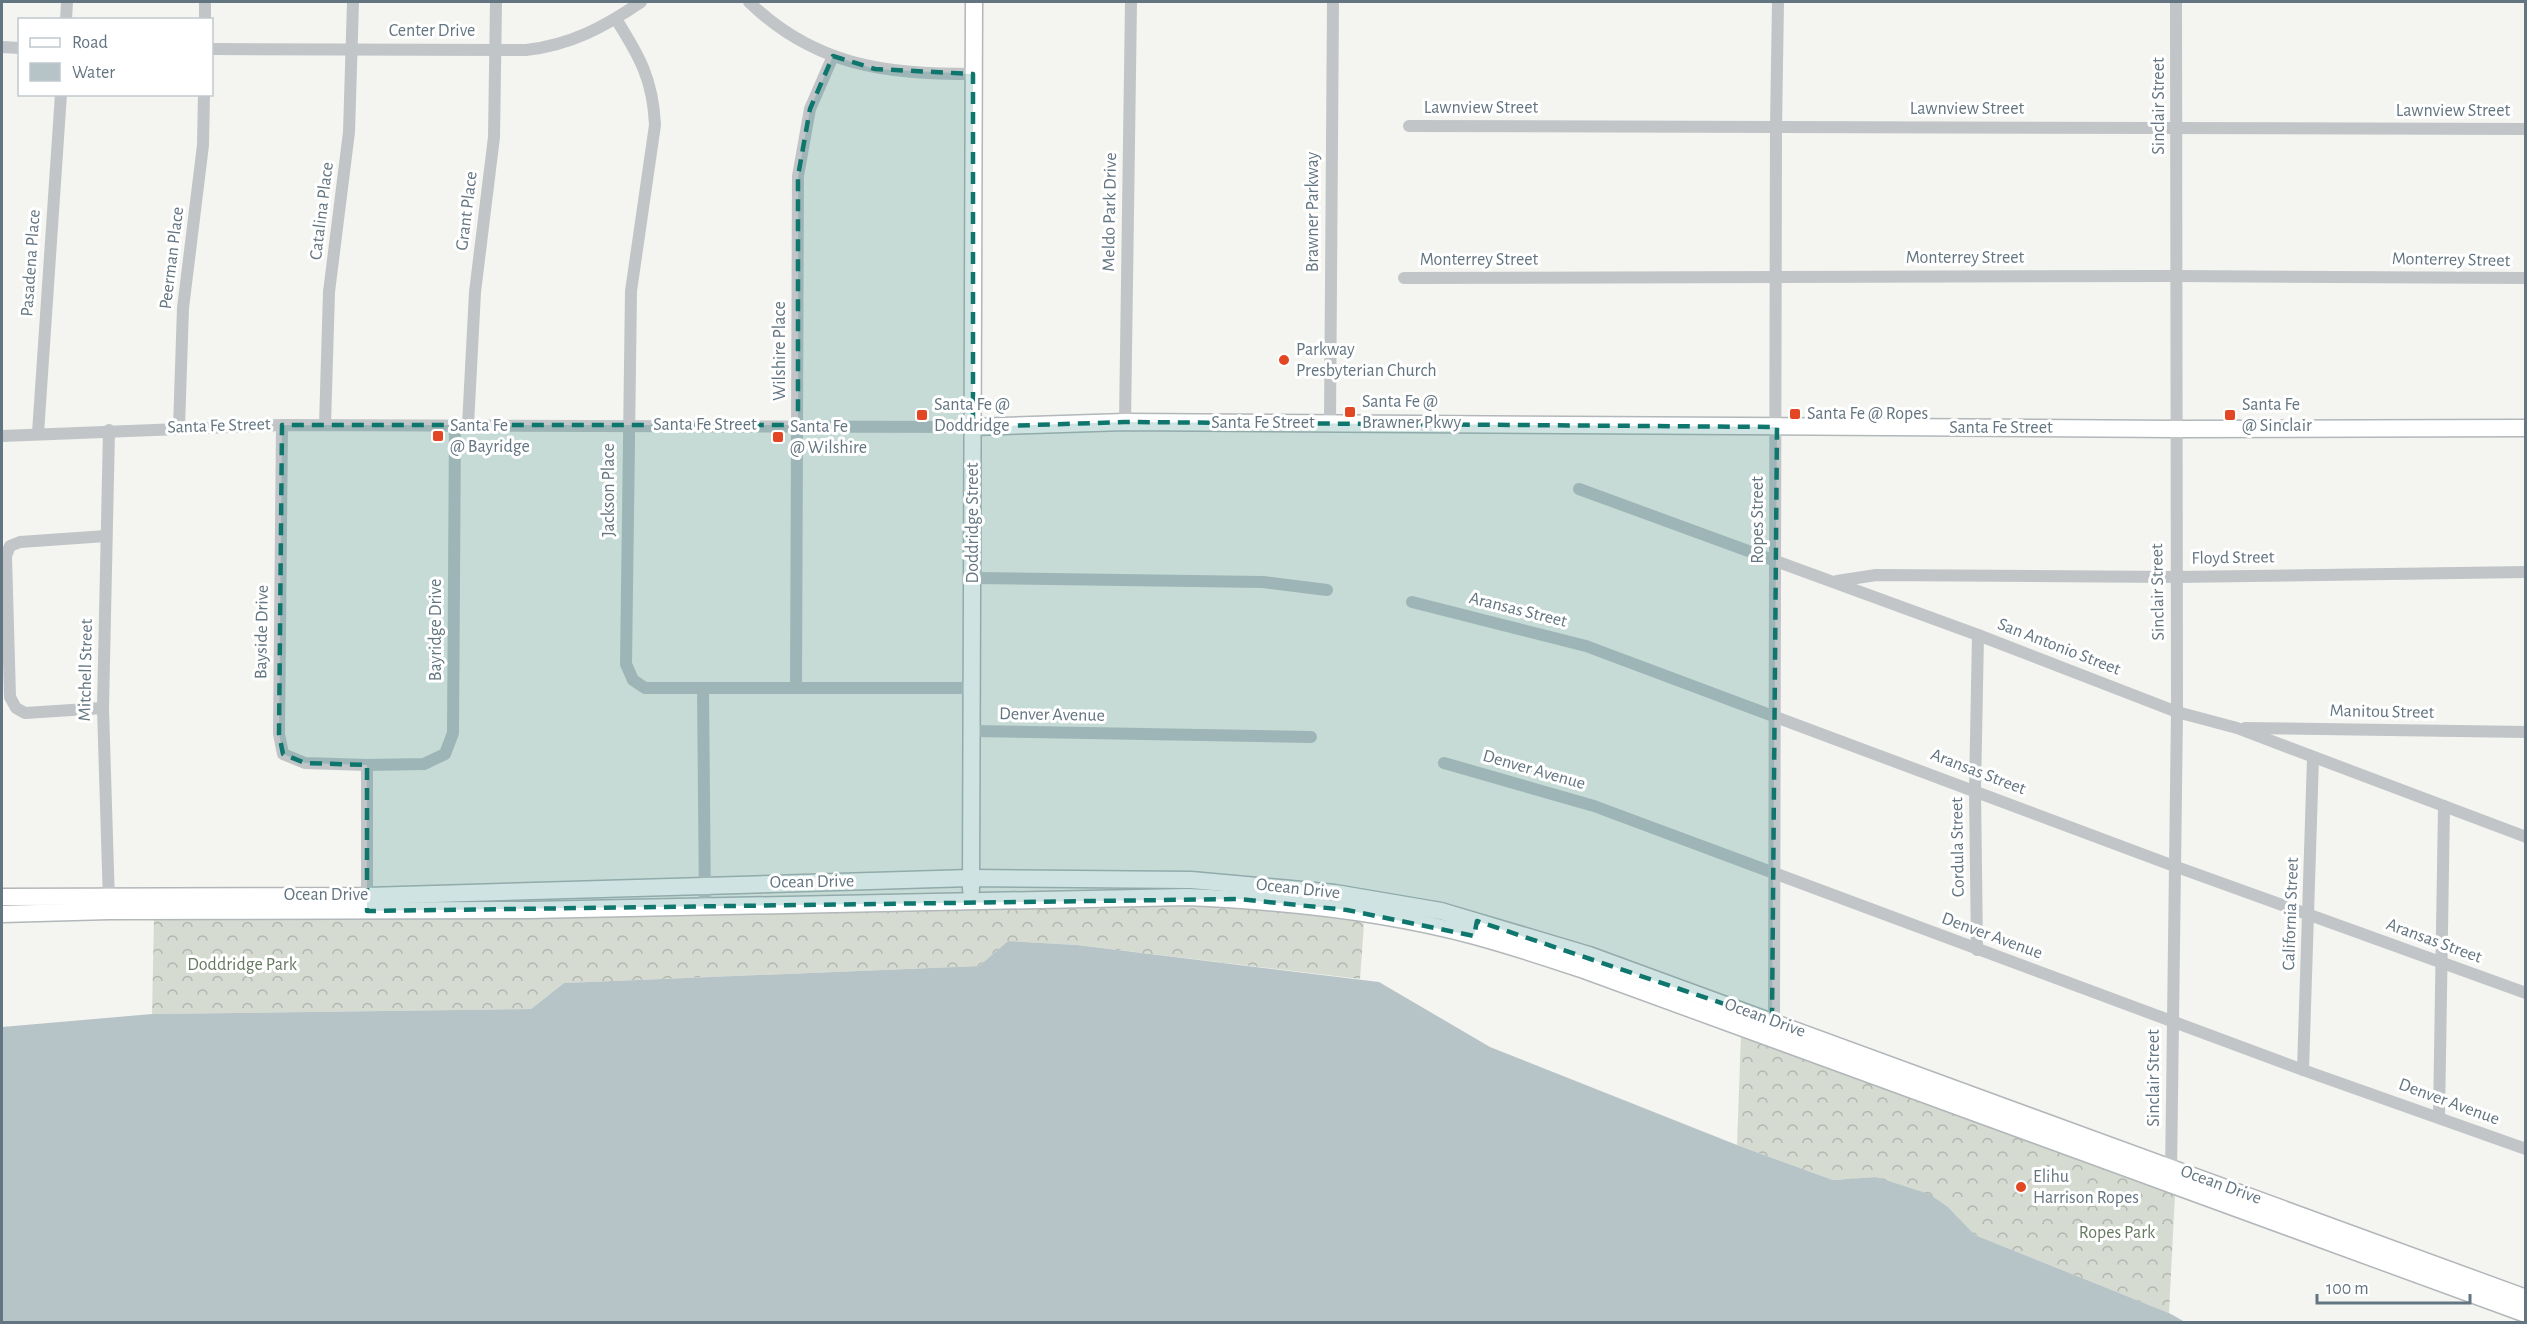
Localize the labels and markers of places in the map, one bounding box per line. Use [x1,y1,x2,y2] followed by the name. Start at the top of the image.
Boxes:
[1296,341,1437,380] place label: Parkway Presbyterian Church
[1277,353,1291,367] marker: Parkway Presbyterian Church
[1362,393,1461,432] place label: Santa Fe @ Brawner Pkwy
[934,396,1010,435] place label: Santa Fe @ Doddridge
[2242,396,2312,435] place label: Santa Fe @ Sinclair
[1343,405,1357,419] marker: Santa Fe @ Brawner Pkwy
[1807,405,1928,423] place label: Santa Fe @ Ropes
[1788,407,1802,421] marker: Santa Fe @ Ropes
[915,408,929,422] marker: Santa Fe @ Doddridge
[2223,408,2237,422] marker: Santa Fe @ Sinclair
[450,417,530,456] place label: Santa Fe @ Bayridge
[790,418,867,457] place label: Santa Fe @ Wilshire
[431,429,445,443] marker: Santa Fe @ Bayridge
[771,430,785,444] marker: Santa Fe @ Wilshire
[2033,1168,2139,1207] place label: Elihu Harrison Ropes
[2014,1180,2028,1194] marker: Elihu Harrison Ropes

